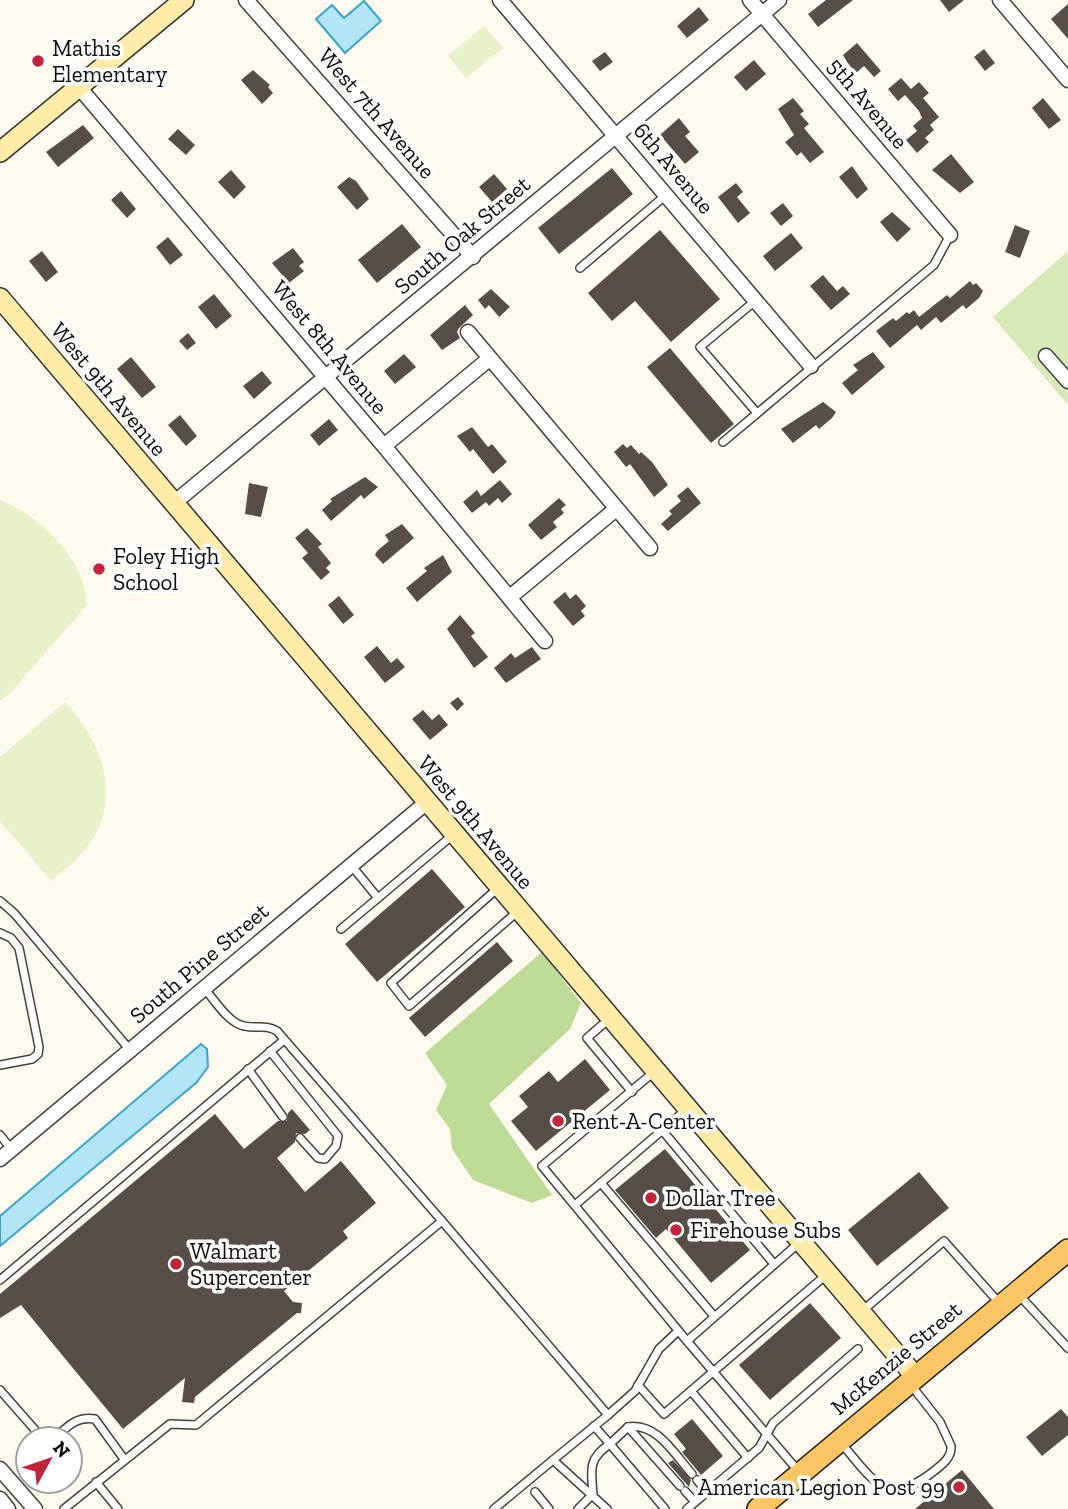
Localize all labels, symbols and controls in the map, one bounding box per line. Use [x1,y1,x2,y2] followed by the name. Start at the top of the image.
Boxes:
[52,34,168,88] place label: Mathis Elementary
[312,42,442,184] street label: West 7th Avenue
[822,52,914,154] street label: 5th Avenue
[30,53,46,69] marker: Mathis Elementary
[628,117,720,219] street label: 6th Avenue
[388,170,536,300] street label: South Oak Street
[266,274,394,420] street label: West 8th Avenue
[45,316,173,462] street label: West 9th Avenue
[113,542,220,596] place label: Foley High School
[91,561,107,577] marker: Foley High School
[412,749,540,895] street label: West 9th Avenue
[124,896,275,1029] street label: South Pine Street
[572,1107,716,1135] place label: Rent-A-Center
[550,1113,566,1129] marker: Rent-A-Center
[665,1184,776,1212] place label: Dollar Tree
[643,1190,659,1206] marker: Dollar Tree
[690,1216,841,1244] place label: Firehouse Subs
[668,1222,684,1238] marker: Firehouse Subs
[190,1237,312,1291] place label: Walmart Supercenter
[168,1256,184,1272] marker: Walmart Supercenter
[825,1295,967,1421] street label: McKenzie Street
[14,1425,84,1495] north arrow
[48,1436,75,1462] text: N
[698,1473,945,1501] place label: American Legion Post 99
[951,1479,967,1495] marker: American Legion Post 99

